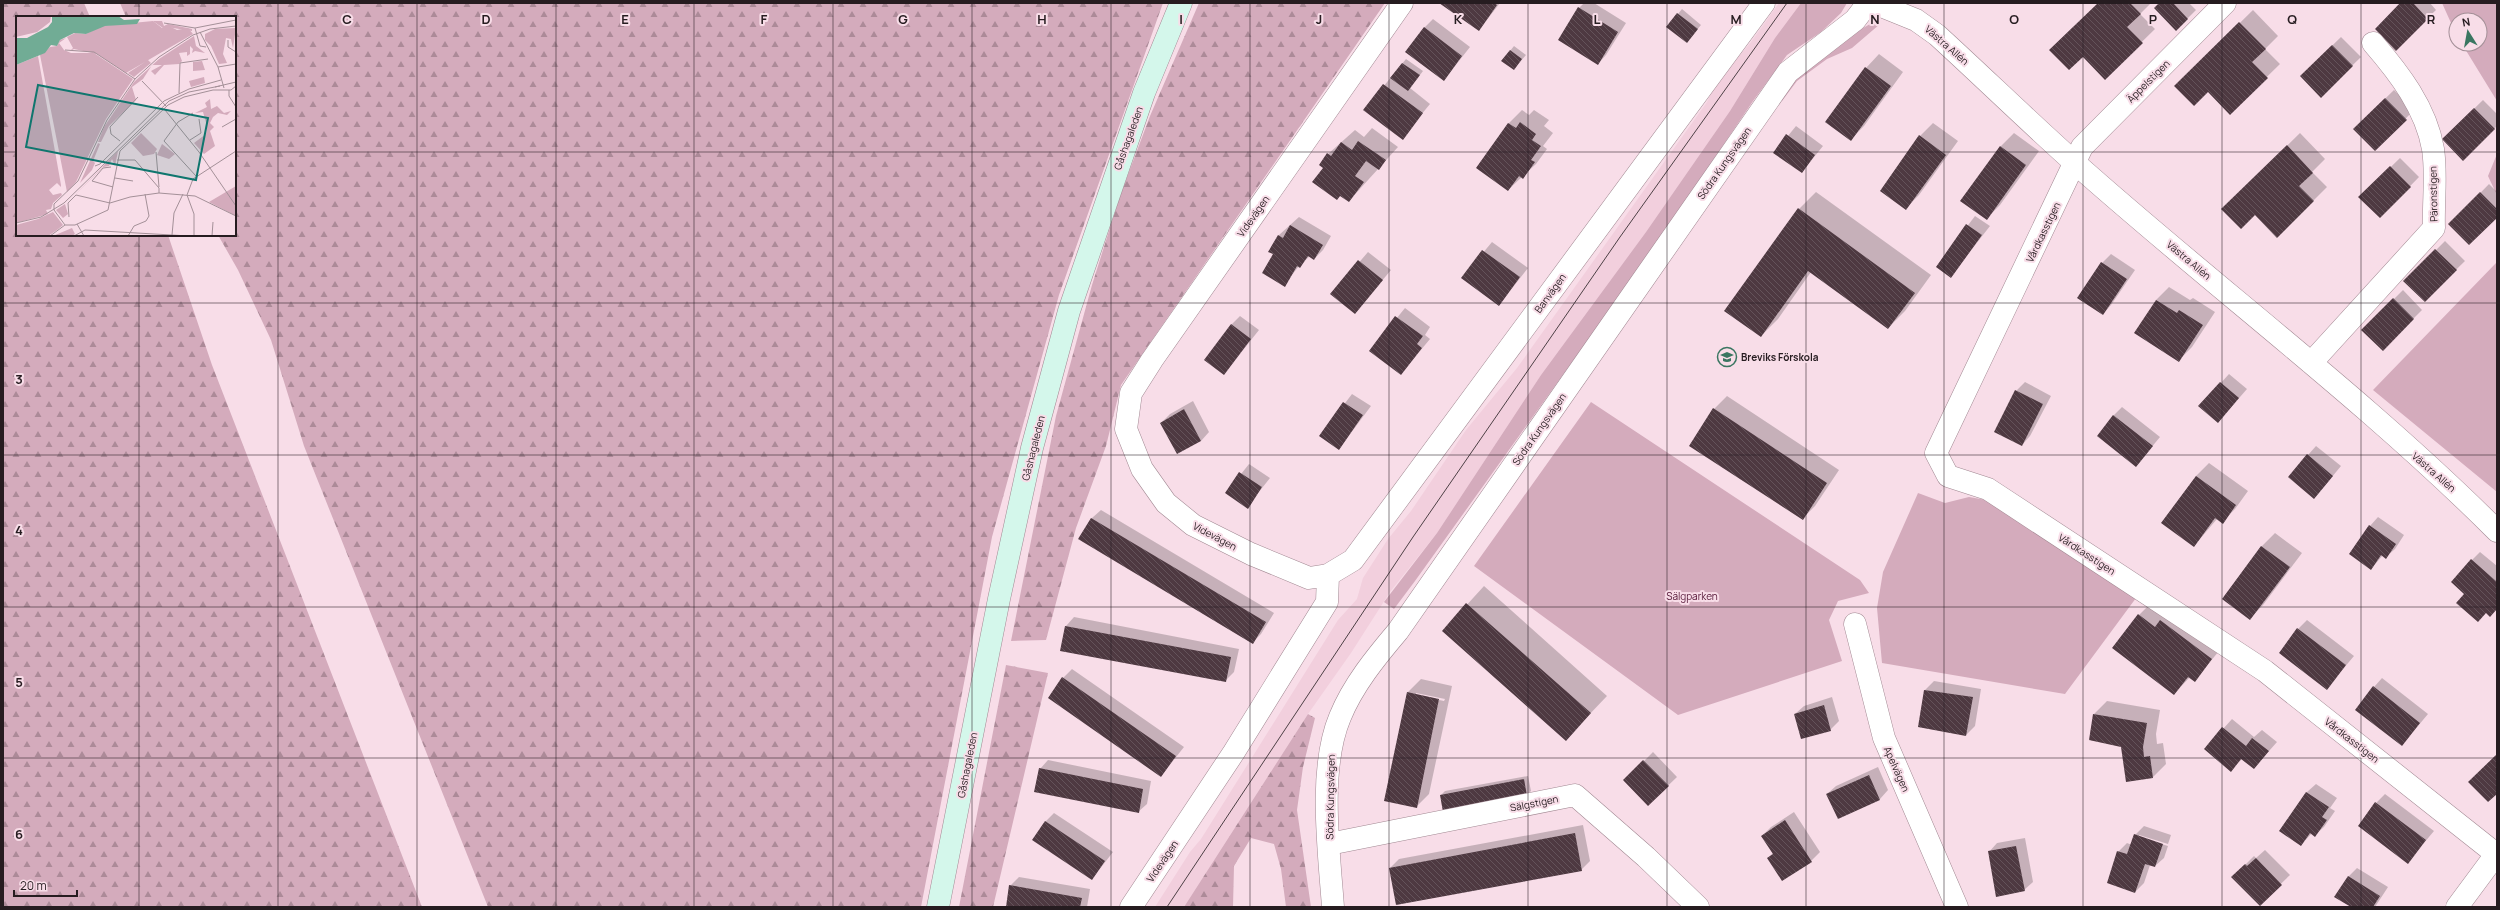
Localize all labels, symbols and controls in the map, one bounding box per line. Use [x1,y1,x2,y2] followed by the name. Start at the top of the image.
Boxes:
[342,10,352,28] text: C
[481,10,491,28] text: D
[621,10,629,28] text: E
[761,10,768,28] text: F
[898,10,908,28] text: G
[1037,10,1047,28] text: H
[1179,10,1183,28] text: I
[1316,10,1322,28] text: J
[1454,10,1463,28] text: K
[1594,10,1601,28] text: L
[1730,10,1742,28] text: M
[1870,10,1880,28] text: N
[2009,10,2019,28] text: O
[2149,10,2157,28] text: P
[2287,10,2297,28] text: Q
[2427,10,2436,28] text: R
[2448,12,2488,52] north arrow
[2461,14,2471,30] text: N
[16,16,236,236] inset map
[1922,22,1972,68] street label: Västra Allén
[2123,56,2173,106] street label: Äppelstigen
[1110,104,1146,172] street label: Gåshagaleden
[1694,124,1754,202] street label: Södra Kungsvägen
[2426,166,2440,222] street label: Päronstigen
[1234,192,1272,240] street label: Videvägen
[2022,199,2064,264] street label: Vårdkasstigen
[2164,237,2214,283] street label: Västra Allén
[1531,270,1569,316] street label: Banvägen
[1716,346,1738,368] school or university icon: Breviks Förskola
[1741,350,1819,364] place label: Breviks Förskola
[15,370,23,388] text: 3
[1509,390,1569,468] street label: Södra Kungsvägen
[1018,414,1048,482] street label: Gåshagaleden
[2409,449,2459,495] street label: Västra Allén
[1191,519,1239,553] street label: Videvägen
[15,521,23,539] text: 4
[2056,530,2118,578] street label: Vårdkasstigen
[1666,589,1718,603] park label: Sälgparken
[15,673,23,691] text: 5
[2322,714,2382,766] street label: Vårdkasstigen
[954,731,980,799] street label: Gåshagaleden
[1881,744,1913,794] street label: Apelvägen
[1322,754,1338,840] street label: Södra Kungsvägen
[1509,791,1560,815] street label: Sälgstigen
[15,825,23,843] text: 6
[1143,837,1181,885] street label: Videvägen
[14,872,77,898] scale bar
[20,877,47,894] text: 20 m

